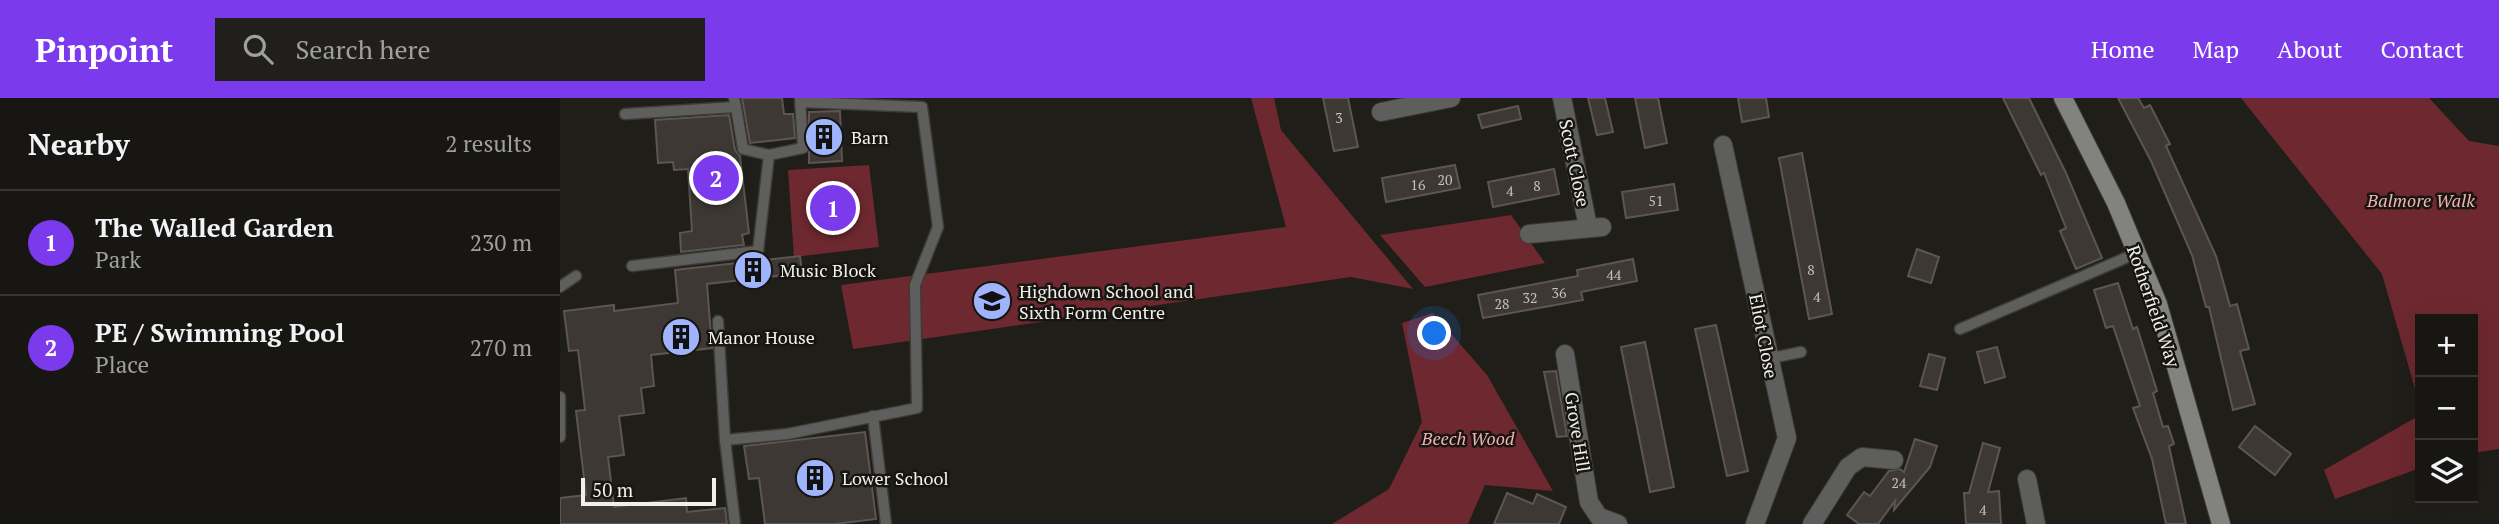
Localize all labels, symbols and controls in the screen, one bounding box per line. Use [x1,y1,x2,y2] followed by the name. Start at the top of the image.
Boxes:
[215,18,705,81] search box
[35,28,173,71] text: Pinpoint
[239,30,277,68] icon: search
[295,32,431,66] text: Search here
[2091,33,2155,65] text: Home
[2193,33,2239,65] text: Map
[2277,33,2343,65] text: About
[2381,33,2464,65] text: Contact
[1335,108,1343,127] house number: 3
[803,116,845,158] building icon: Barn
[1554,117,1596,209] street label: Scott Close
[28,124,130,164] text: Nearby
[851,125,889,149] place label: Barn
[445,128,532,159] text: 2 results
[693,152,739,204] pin: 2
[1438,170,1452,189] house number: 20
[1411,175,1426,194] house number: 16
[1533,176,1541,195] house number: 8
[1506,181,1514,200] house number: 4
[810,182,856,234] pin: 1
[2366,188,2475,212] park label: Balmore Walk
[1649,191,1663,210] house number: 51
[95,210,334,244] text: The Walled Garden
[45,227,58,258] text: 1
[470,227,532,258] text: 230 m
[2122,242,2186,371] street label: Rotherfield Way
[95,244,141,275] text: Park
[732,249,774,291] building icon: Music Block
[780,258,877,282] place label: Music Block
[1807,260,1815,279] house number: 8
[1607,265,1622,284] house number: 44
[1019,279,1194,324] place label: Highdown School and Sixth Form Centre
[971,280,1013,322] school or university icon: Highdown School and Sixth Form Centre
[1552,283,1567,302] house number: 36
[1813,287,1821,306] house number: 4
[1523,288,1537,307] house number: 32
[1744,292,1784,380] street label: Eliot Close
[1495,294,1509,313] house number: 28
[2415,314,2478,503] map controls
[2415,314,2478,377] button: +
[95,315,344,349] text: PE / Swimming Pool
[660,316,702,358] building icon: Manor House
[1417,316,1451,350] your location
[708,325,815,349] place label: Manor House
[45,332,58,363] text: 2
[470,332,532,363] text: 270 m
[95,349,149,380] text: Place
[2415,377,2478,440] button: −
[1560,390,1596,474] street label: Grove Hill
[1421,426,1515,450] park label: Beech Wood
[2415,440,2478,503] button: layers
[794,457,836,499] building icon: Lower School
[842,466,949,490] place label: Lower School
[1892,473,1907,492] house number: 24
[581,475,716,507] scale bar
[592,477,633,502] text: 50 m
[1979,500,1987,519] house number: 4

